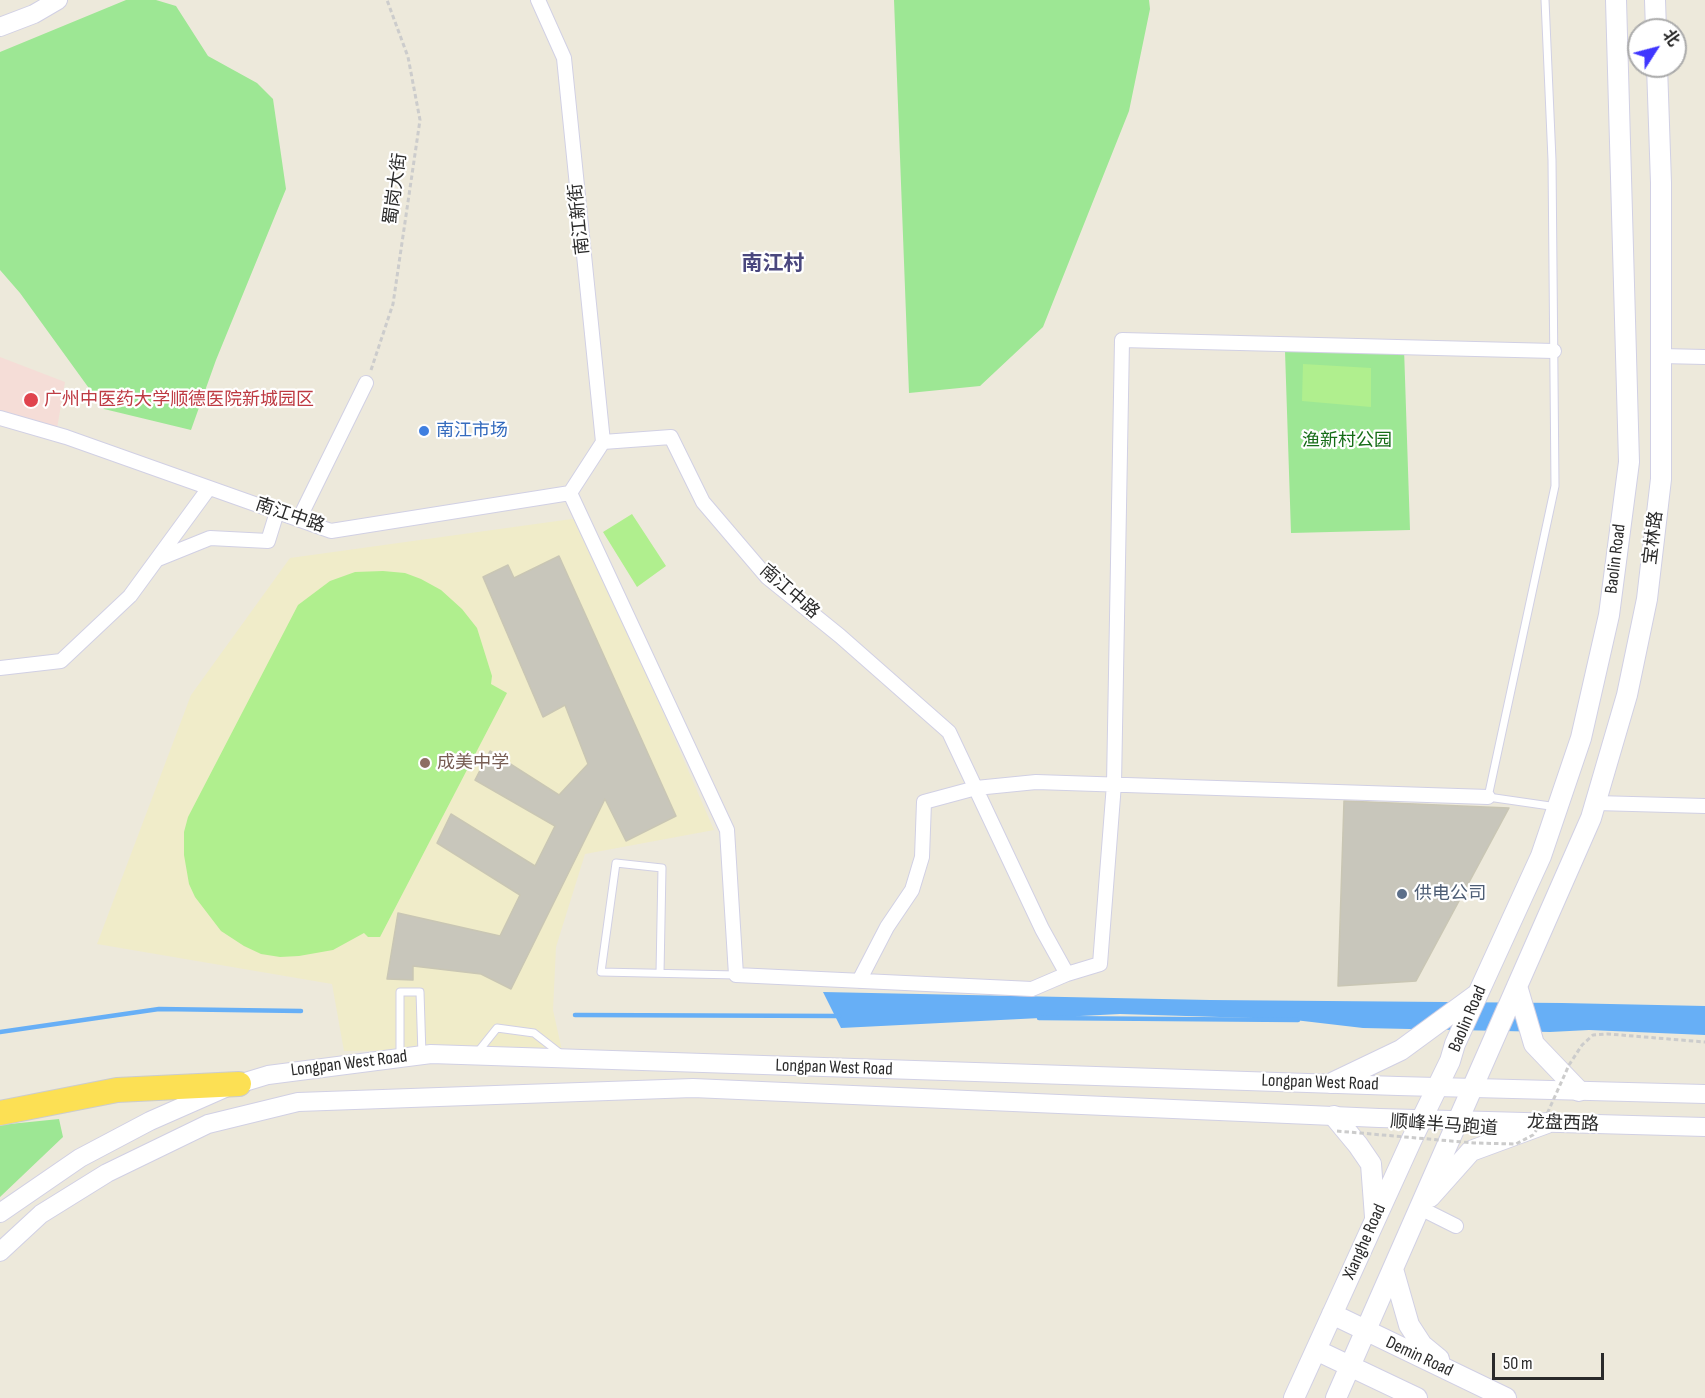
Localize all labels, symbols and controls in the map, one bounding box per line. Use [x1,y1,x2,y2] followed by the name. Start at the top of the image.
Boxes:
[1627,18,1687,78] north arrow
[1658,26,1683,50] text: 北
[380,152,412,226] street label: 蜀岗大街
[565,182,595,256] street label: 南江新街
[742,252,804,278] district label: 南江村
[44,389,314,411] place label: 广州中医药大学顺德医院新城园区
[22,391,40,409] marker: 广州中医药大学顺德医院新城园区
[436,420,508,442] place label: 南江市场
[417,424,431,438] marker: 南江市场
[1302,430,1392,452] park label: 渔新村公园
[252,494,328,538] street label: 南江中路
[1640,510,1668,566] street label: 宝林路
[1601,523,1631,595] street label: Baolin Road
[755,560,823,624] street label: 南江中路
[437,752,509,774] place label: 成美中学
[418,756,432,770] marker: 成美中学
[1414,883,1486,905] place label: 供电公司
[1395,887,1409,901] marker: 供电公司
[1444,983,1492,1055] street label: Baolin Road
[290,1046,408,1082] street label: Longpan West Road
[775,1055,893,1081] street label: Longpan West Road
[1261,1070,1379,1096] street label: Longpan West Road
[1389,1111,1499,1141] street label: 顺峰半马跑道
[1527,1112,1599,1136] street label: 龙盘西路
[1339,1201,1391,1283] street label: Xianghe Road
[1382,1332,1456,1382] street label: Demin Road
[1495,1341,1608,1379] scale bar
[1503,1353,1533,1374] text: 50 m

